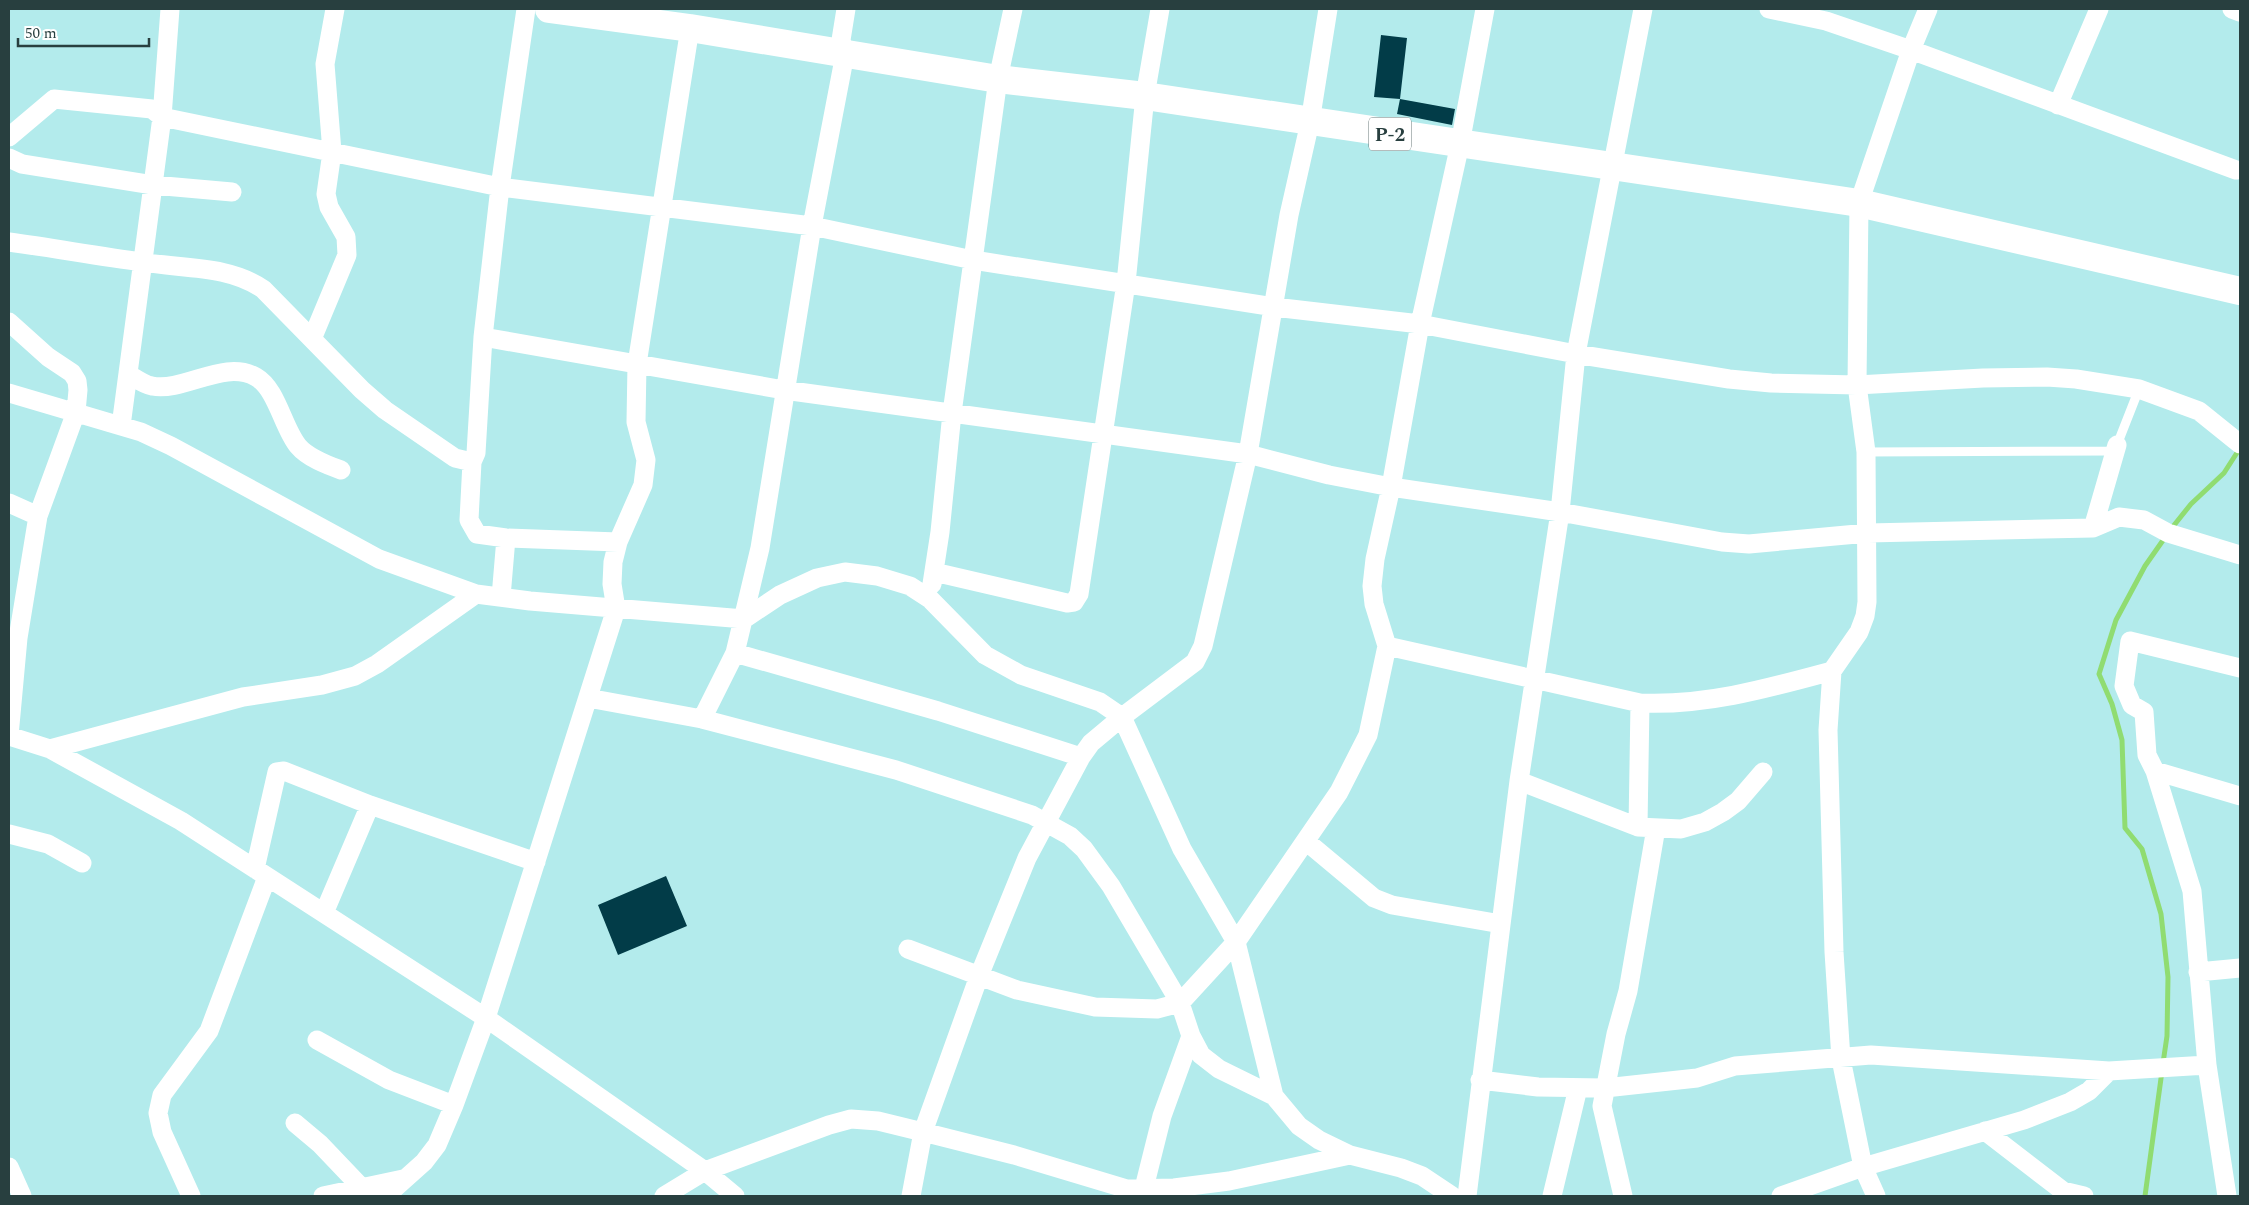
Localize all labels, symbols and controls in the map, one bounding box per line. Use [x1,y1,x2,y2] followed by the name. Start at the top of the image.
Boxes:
[18,15,149,47] scale bar
[25,22,57,45] text: 50 m
[1369,118,1411,150] road number: P-2

